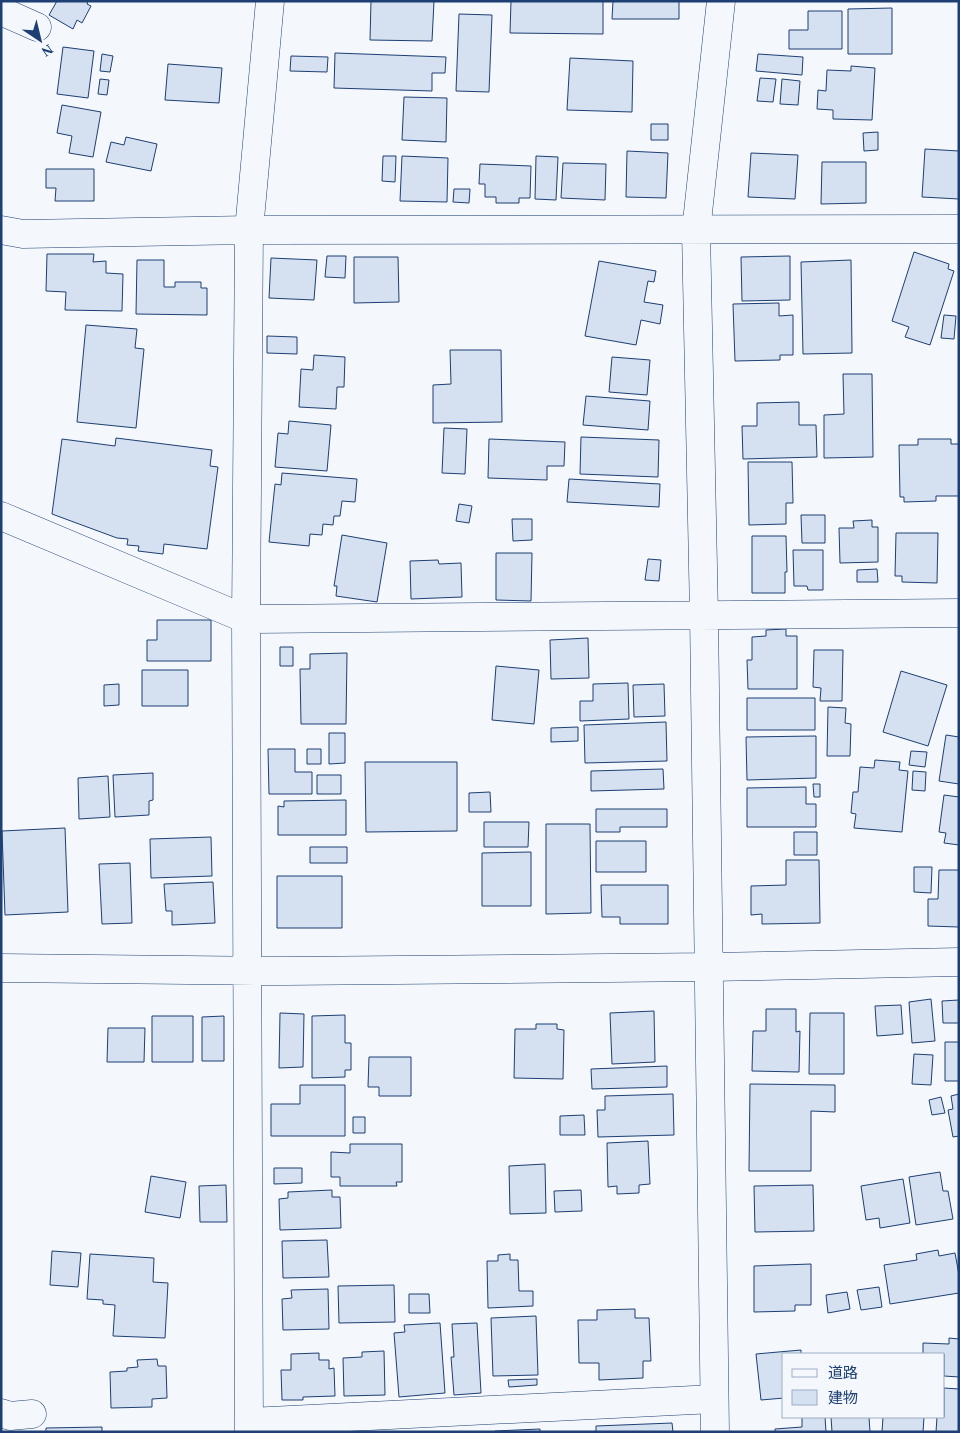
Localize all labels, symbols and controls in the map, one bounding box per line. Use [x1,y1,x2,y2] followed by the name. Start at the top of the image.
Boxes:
[15,15,65,65] north arrow
[39,41,56,59] text: N
[782,1353,945,1418] legend
[828,1365,858,1381] text: 道路
[828,1390,858,1406] text: 建物

